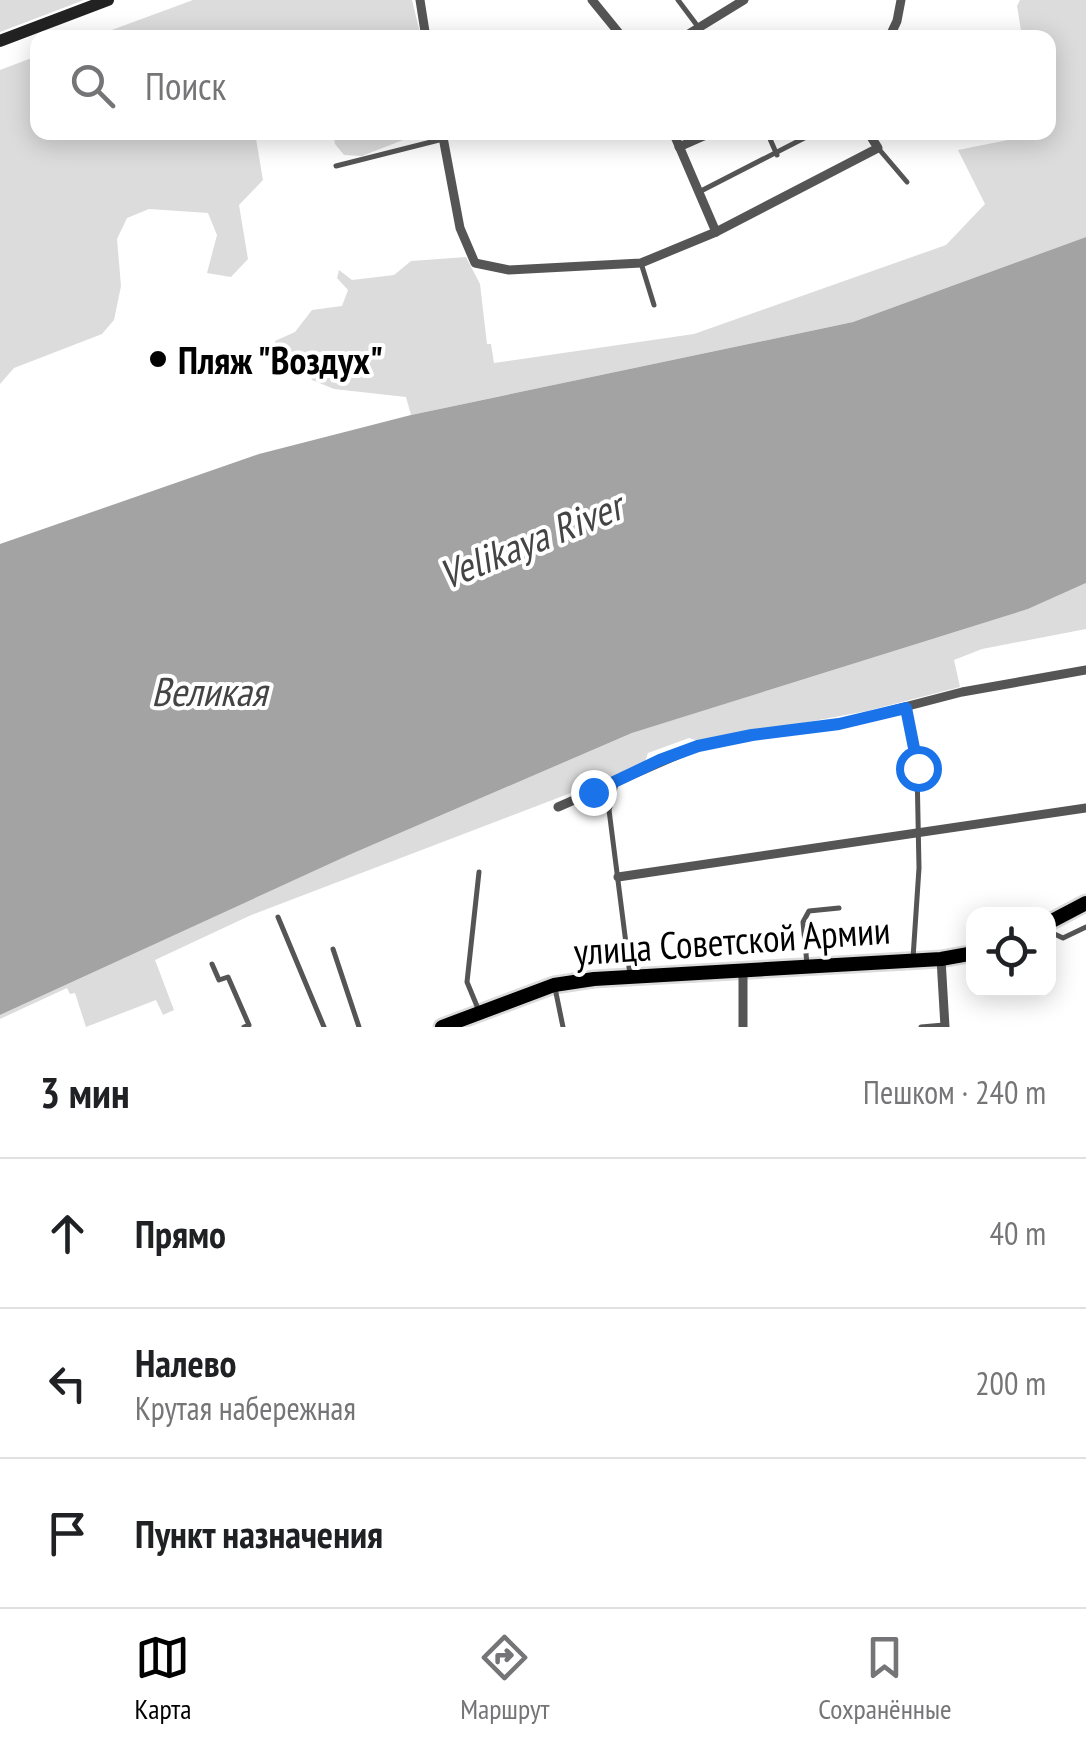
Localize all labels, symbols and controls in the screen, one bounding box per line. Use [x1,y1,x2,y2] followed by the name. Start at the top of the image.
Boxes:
[30,30,1056,140] search box
[65,58,120,113] icon: search
[145,61,226,110] text: Поиск
[178,335,383,384] place label: Пляж "Воздух"
[147,348,169,370] marker: Пляж "Воздух"
[431,478,634,600] water label: Velikaya River
[151,665,270,717] water label: Великая
[896,746,942,792] route start
[571,770,617,816] route end
[572,904,892,976] street label: улица Советской Армии
[966,907,1056,997] map controls
[966,907,1056,997] button: locate
[40,1065,130,1120] text: 3 мин
[863,1071,1046,1113] text: Пешком · 240 m
[40,1206,95,1261] icon: ahead
[135,1209,226,1258] text: Прямо
[990,1212,1046,1254] text: 40 m
[135,1338,236,1387] text: Налево
[40,1356,95,1411] icon: left
[975,1362,1046,1404] text: 200 m
[135,1387,356,1429] text: Крутая набережная
[40,1506,95,1561] icon: arrive
[135,1509,383,1558] text: Пункт назначения
[134,1630,191,1727] tab: Карта
[460,1630,550,1727] tab: Маршрут
[818,1630,952,1727] tab: Сохранённые

